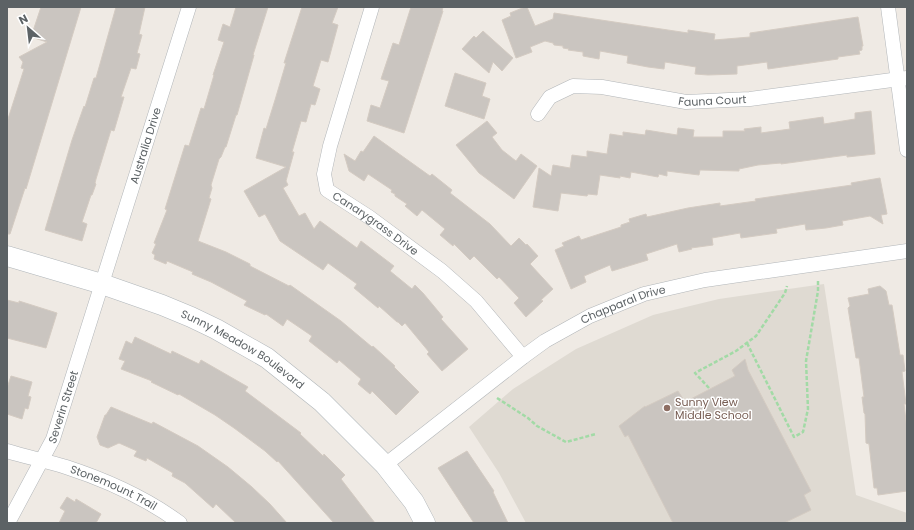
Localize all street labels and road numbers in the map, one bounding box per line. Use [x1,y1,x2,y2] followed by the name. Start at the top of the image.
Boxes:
[677,91,747,110] street label: Fauna Court
[126,105,165,186] street label: Australia Drive
[329,188,422,259] street label: Canarygrass Drive
[577,281,667,328] street label: Chapparal Drive
[178,306,308,393] street label: Sunny Meadow Boulevard
[44,368,82,446] street label: Severin Street
[68,461,160,514] street label: Stonemount Trail

